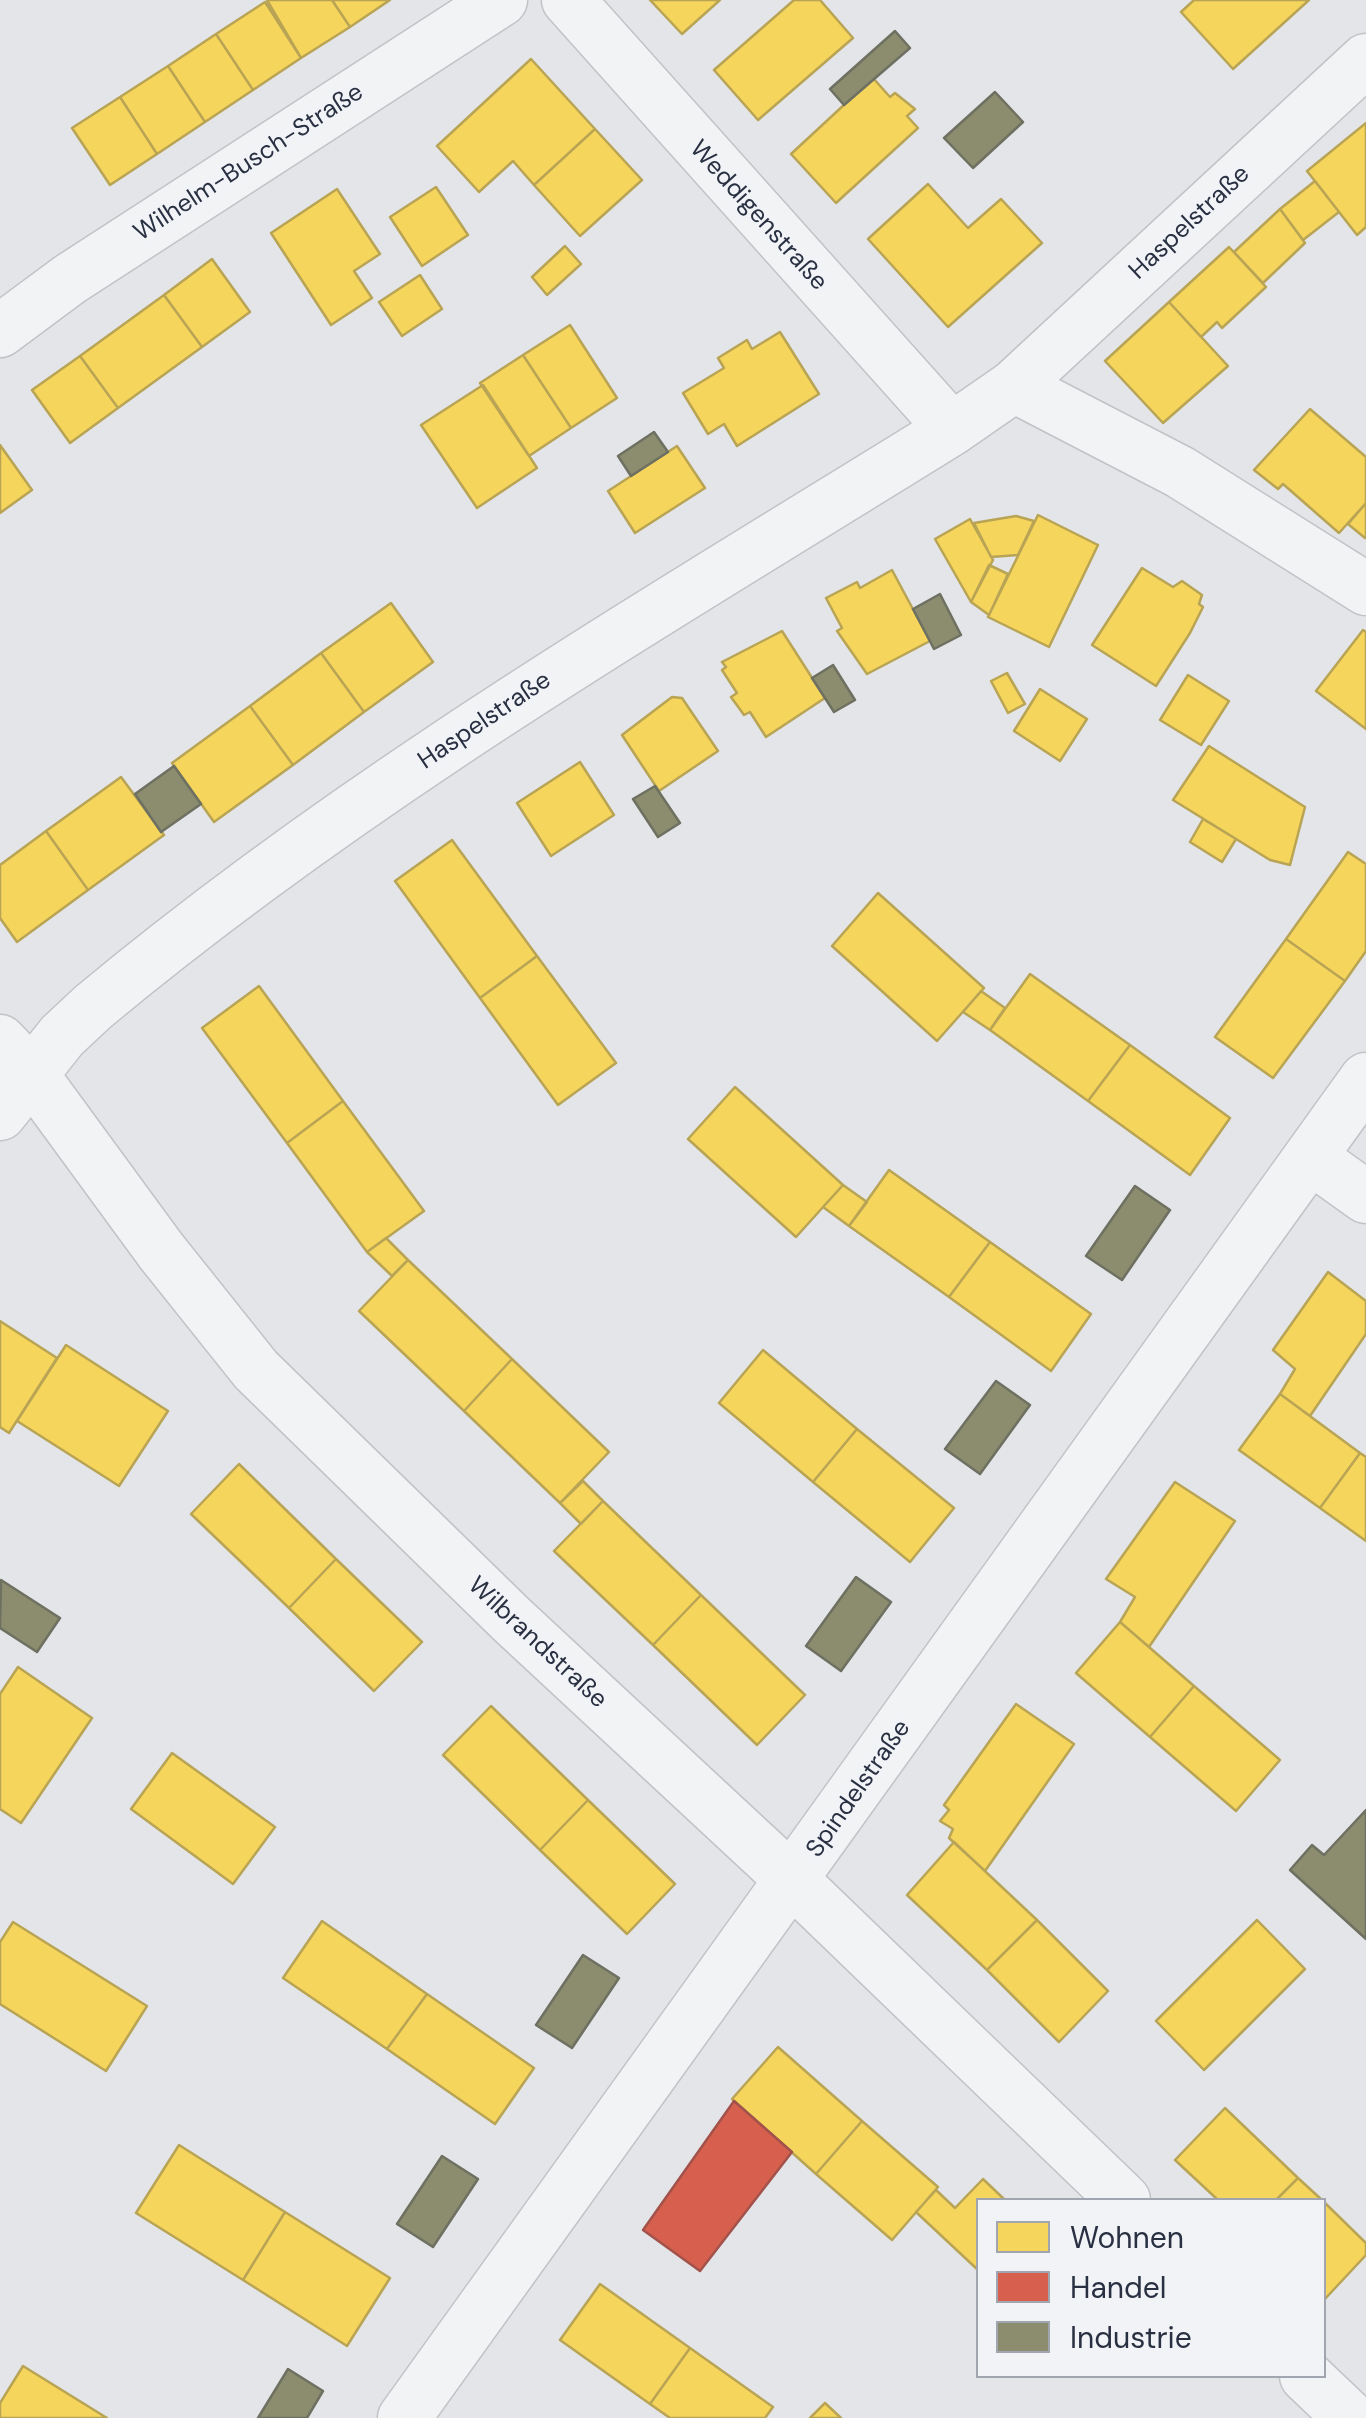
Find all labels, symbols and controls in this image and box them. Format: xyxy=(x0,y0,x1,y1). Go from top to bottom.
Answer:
street label: Wilhelm-Busch-Straße xyxy=(129,78,369,248)
street label: Weddigenstraße xyxy=(683,135,833,297)
street label: Haspelstraße xyxy=(1124,160,1256,286)
street label: Haspelstraße xyxy=(413,666,557,776)
street label: Wilbrandstraße xyxy=(461,1571,613,1715)
street label: Spindelstraße xyxy=(801,1714,917,1864)
legend xyxy=(976,2198,1326,2378)
text: Wohnen xyxy=(1070,2218,1184,2257)
text: Handel xyxy=(1070,2268,1167,2307)
text: Industrie xyxy=(1070,2318,1192,2357)

